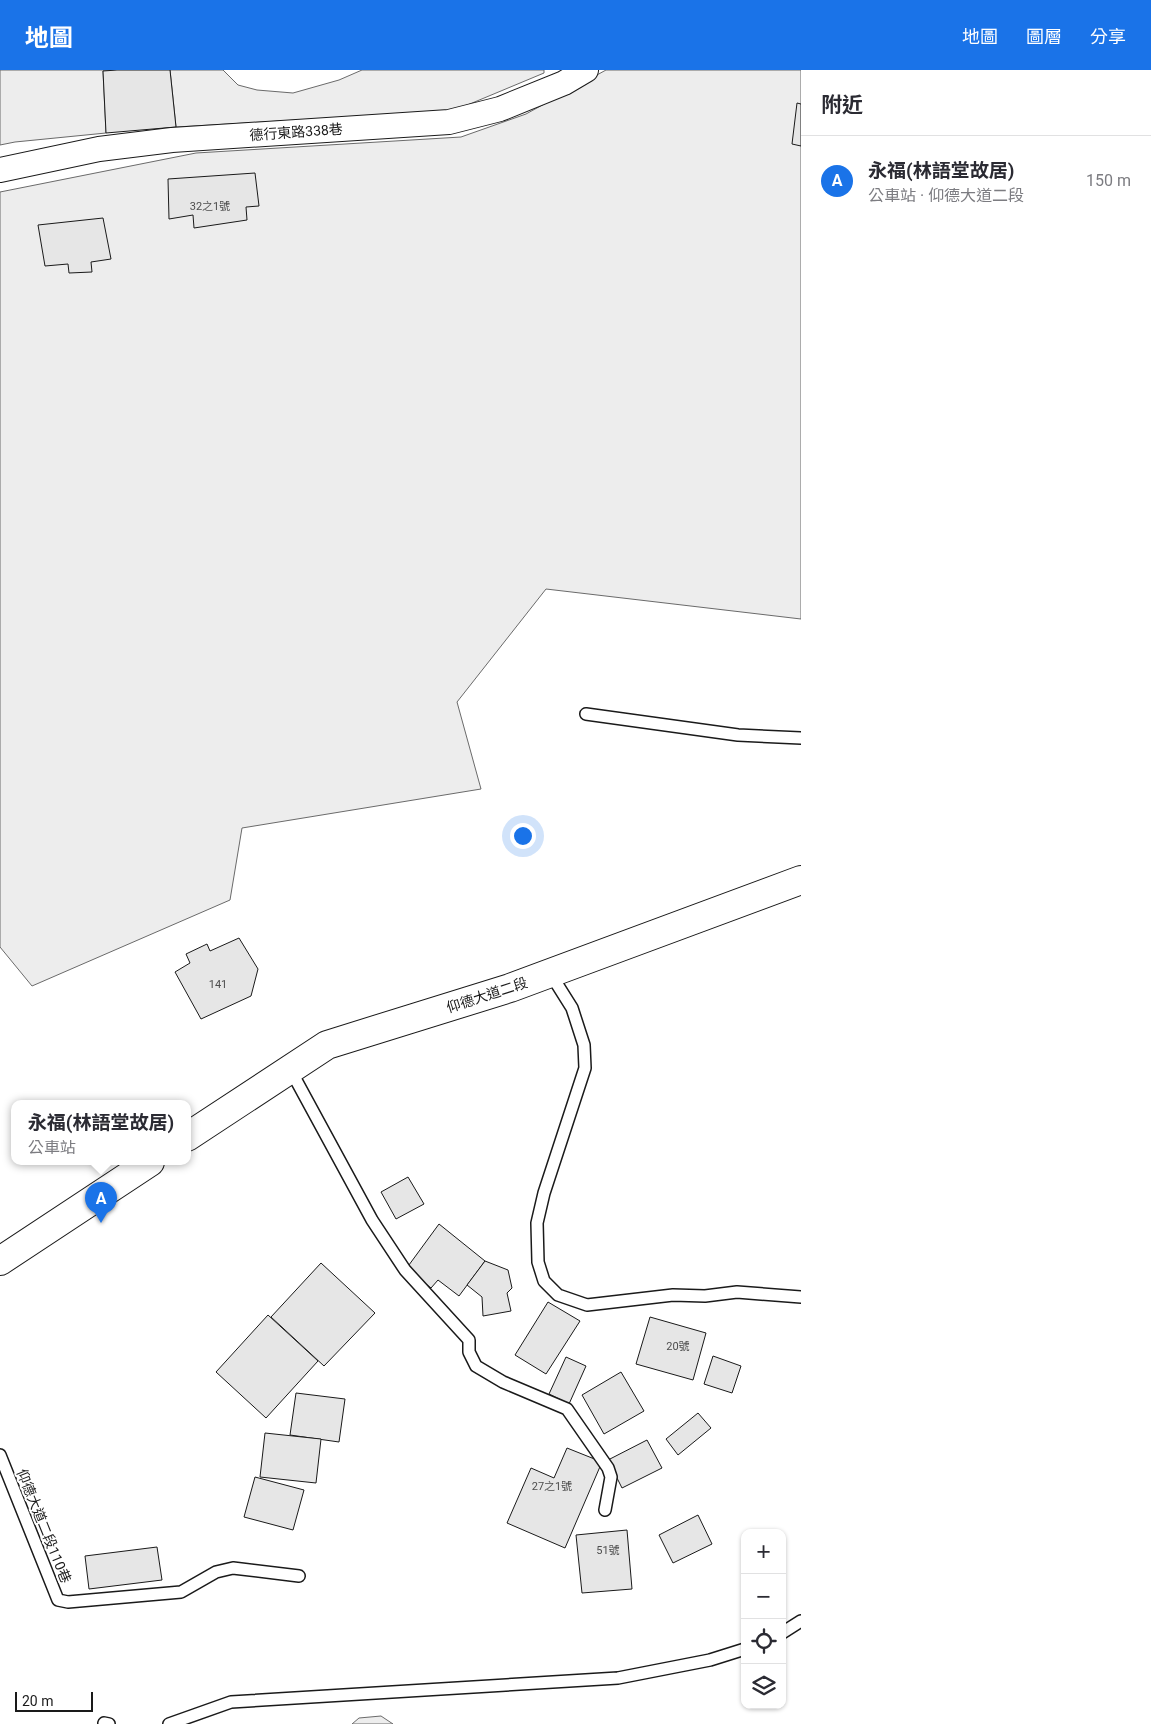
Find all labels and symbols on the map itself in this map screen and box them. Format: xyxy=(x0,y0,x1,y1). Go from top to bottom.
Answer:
street label: 德行東路338巷 xyxy=(249,121,343,143)
house number: 32之1號 xyxy=(190,200,230,213)
your location xyxy=(510,823,536,849)
street label: 仰德大道二段 xyxy=(445,974,529,1016)
house number: 141 xyxy=(209,978,227,991)
pin: A xyxy=(85,1182,117,1223)
house number: 20號 xyxy=(666,1340,690,1353)
street label: 仰德大道二段110巷 xyxy=(14,1467,74,1585)
house number: 27之1號 xyxy=(532,1480,572,1493)
house number: 51號 xyxy=(596,1544,620,1557)
scale bar xyxy=(15,1689,92,1712)

